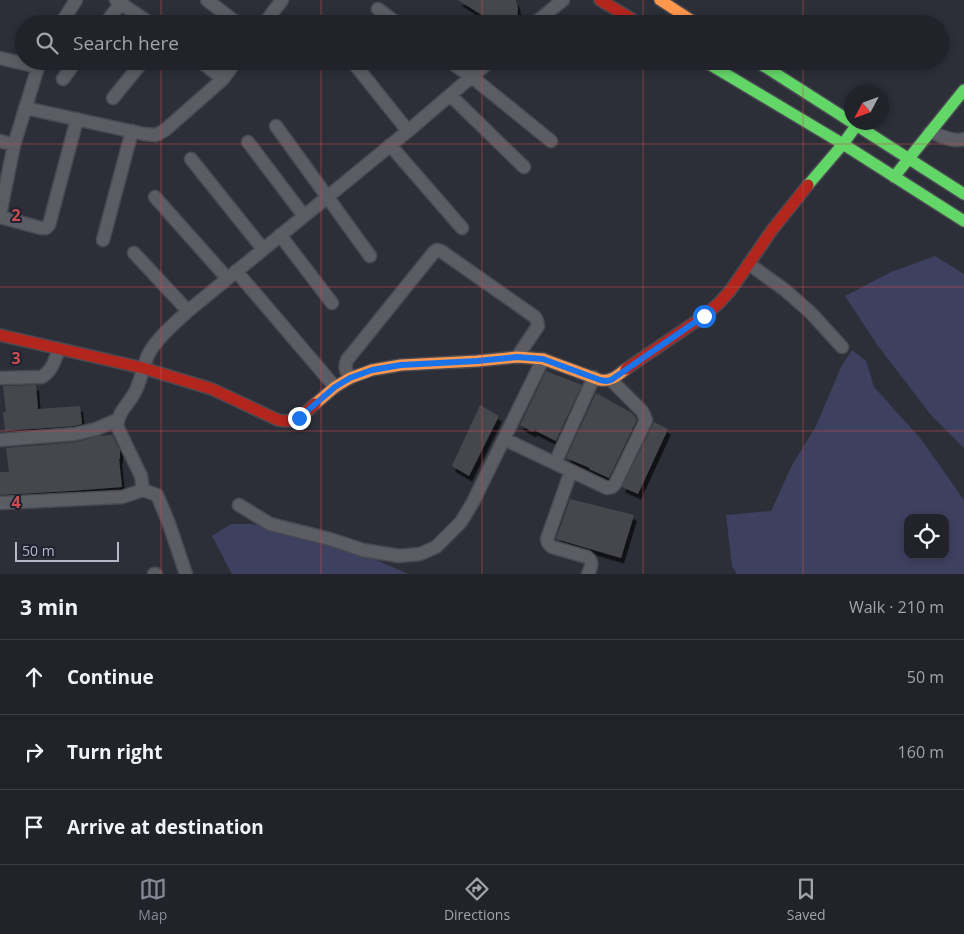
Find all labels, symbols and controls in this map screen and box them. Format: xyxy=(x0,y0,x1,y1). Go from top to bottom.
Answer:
search box xyxy=(15,15,949,70)
icon: search xyxy=(33,29,61,57)
text: Search here xyxy=(73,30,179,56)
north arrow xyxy=(844,85,889,130)
text: 2 xyxy=(11,204,21,226)
route start xyxy=(693,305,716,328)
text: 3 xyxy=(11,347,21,369)
route end xyxy=(288,407,311,430)
text: 4 xyxy=(11,491,21,513)
map controls xyxy=(904,514,949,559)
button: locate xyxy=(904,514,949,559)
scale bar xyxy=(15,539,119,562)
text: 50 m xyxy=(22,541,55,560)
text: 3 min xyxy=(20,593,78,621)
text: Walk · 210 m xyxy=(849,596,944,618)
icon: ahead xyxy=(20,663,48,691)
text: Continue xyxy=(67,664,154,690)
text: 50 m xyxy=(907,666,944,688)
icon: right xyxy=(20,738,48,766)
text: Turn right xyxy=(67,739,162,765)
text: 160 m xyxy=(898,741,944,763)
icon: arrive xyxy=(20,813,48,841)
text: Arrive at destination xyxy=(67,814,264,840)
tab: Map xyxy=(138,875,167,924)
tab: Directions xyxy=(444,875,510,924)
tab: Saved xyxy=(787,875,826,924)

